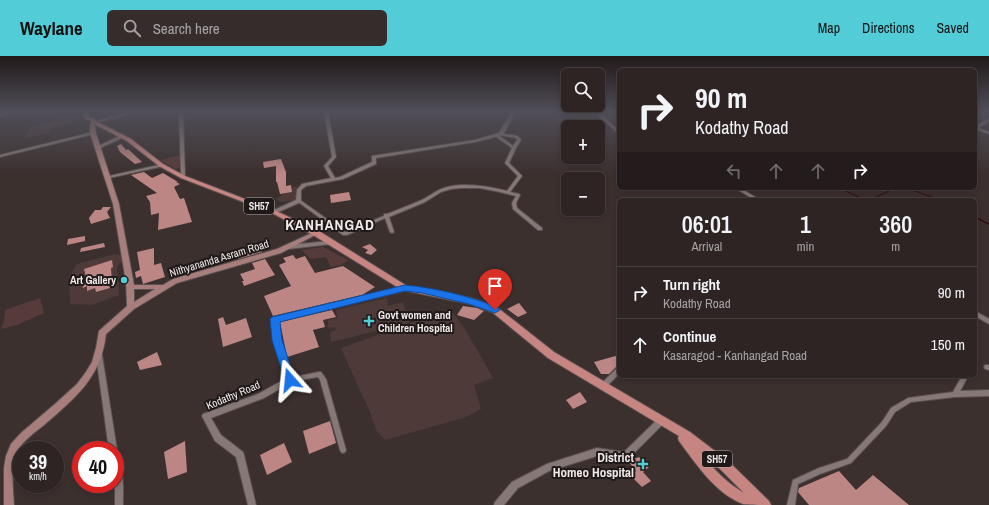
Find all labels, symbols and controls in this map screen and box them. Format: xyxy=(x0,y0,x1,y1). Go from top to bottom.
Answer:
search box xyxy=(107,10,387,46)
text: Waylane xyxy=(20,15,83,41)
icon: search xyxy=(121,17,143,39)
text: Search here xyxy=(153,18,220,39)
text: Map xyxy=(818,19,840,37)
text: Directions xyxy=(862,19,914,37)
text: Saved xyxy=(936,19,969,37)
map controls xyxy=(561,68,605,216)
button: search xyxy=(561,68,605,112)
text: 90 m xyxy=(695,79,747,117)
icon: right xyxy=(629,84,681,136)
text: Kodathy Road xyxy=(695,115,789,140)
button: + xyxy=(561,120,605,164)
icon: left xyxy=(723,160,745,182)
icon: ahead xyxy=(765,160,787,182)
icon: ahead xyxy=(807,160,829,182)
icon: right xyxy=(849,160,871,182)
button: − xyxy=(561,172,605,216)
road number: SH57 xyxy=(244,198,274,214)
text: 06:01 xyxy=(682,208,732,240)
text: 1 xyxy=(800,208,811,240)
text: 360 xyxy=(879,208,912,240)
district label: KANHANGAD xyxy=(285,214,375,235)
street label: Nithyananda Asram Road xyxy=(168,236,270,280)
text: Arrival xyxy=(691,238,722,255)
text: min xyxy=(797,238,814,255)
text: m xyxy=(891,238,900,255)
pin xyxy=(478,269,512,310)
place label: Art Gallery xyxy=(70,273,116,287)
text: Turn right xyxy=(663,274,720,295)
marker: Art Gallery xyxy=(119,275,129,285)
icon: arrive xyxy=(484,275,506,297)
icon: right xyxy=(629,282,651,304)
text: 90 m xyxy=(938,282,965,303)
text: Kodathy Road xyxy=(663,295,731,312)
place label: Govt women and Children Hospital xyxy=(378,308,453,335)
marker: Govt women and Children Hospital xyxy=(363,315,375,327)
text: Continue xyxy=(663,326,716,347)
icon: ahead xyxy=(629,334,651,356)
text: 150 m xyxy=(931,334,965,355)
text: Kasaragod - Kanhangad Road xyxy=(663,347,807,364)
position arrow xyxy=(269,359,311,401)
street label: Kodathy Road xyxy=(204,377,262,413)
speed limit sign: 40 xyxy=(72,441,124,493)
text: 39 xyxy=(29,448,47,475)
place label: District Homeo Hospital xyxy=(553,449,634,481)
road number: SH57 xyxy=(702,451,732,467)
marker: District Homeo Hospital xyxy=(637,458,649,470)
text: km/h xyxy=(29,470,47,483)

